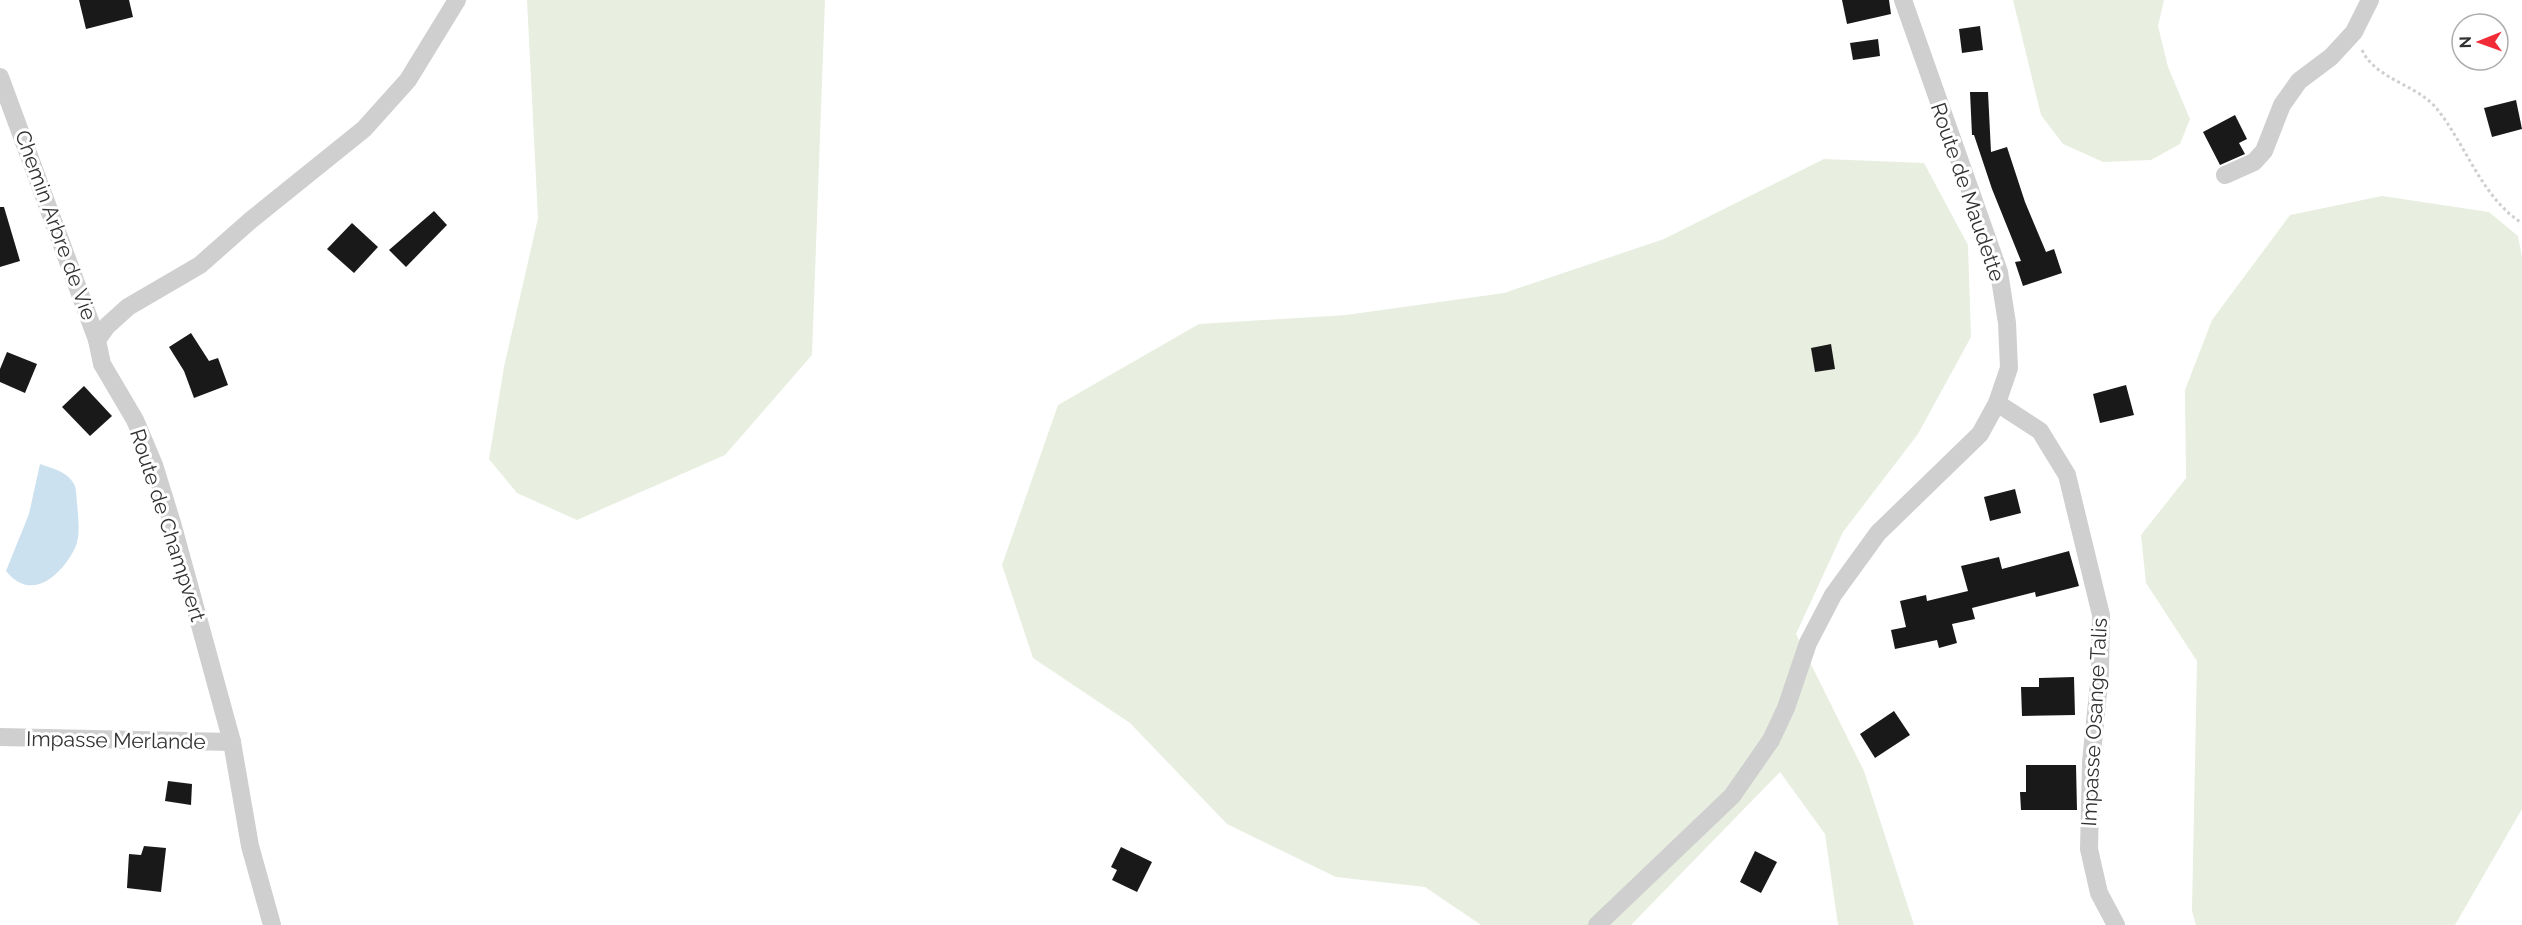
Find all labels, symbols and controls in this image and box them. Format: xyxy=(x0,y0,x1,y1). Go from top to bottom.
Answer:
north arrow xyxy=(2450,12,2510,72)
text: N xyxy=(2456,36,2475,49)
street label: Route de Maudette xyxy=(1926,99,2010,285)
street label: Chemin Arbre de Vie xyxy=(10,127,102,323)
street label: Route de Champvert xyxy=(125,425,211,625)
street label: Impasse Osange Talis xyxy=(2076,617,2112,827)
street label: Impasse Merlande xyxy=(26,726,206,754)

